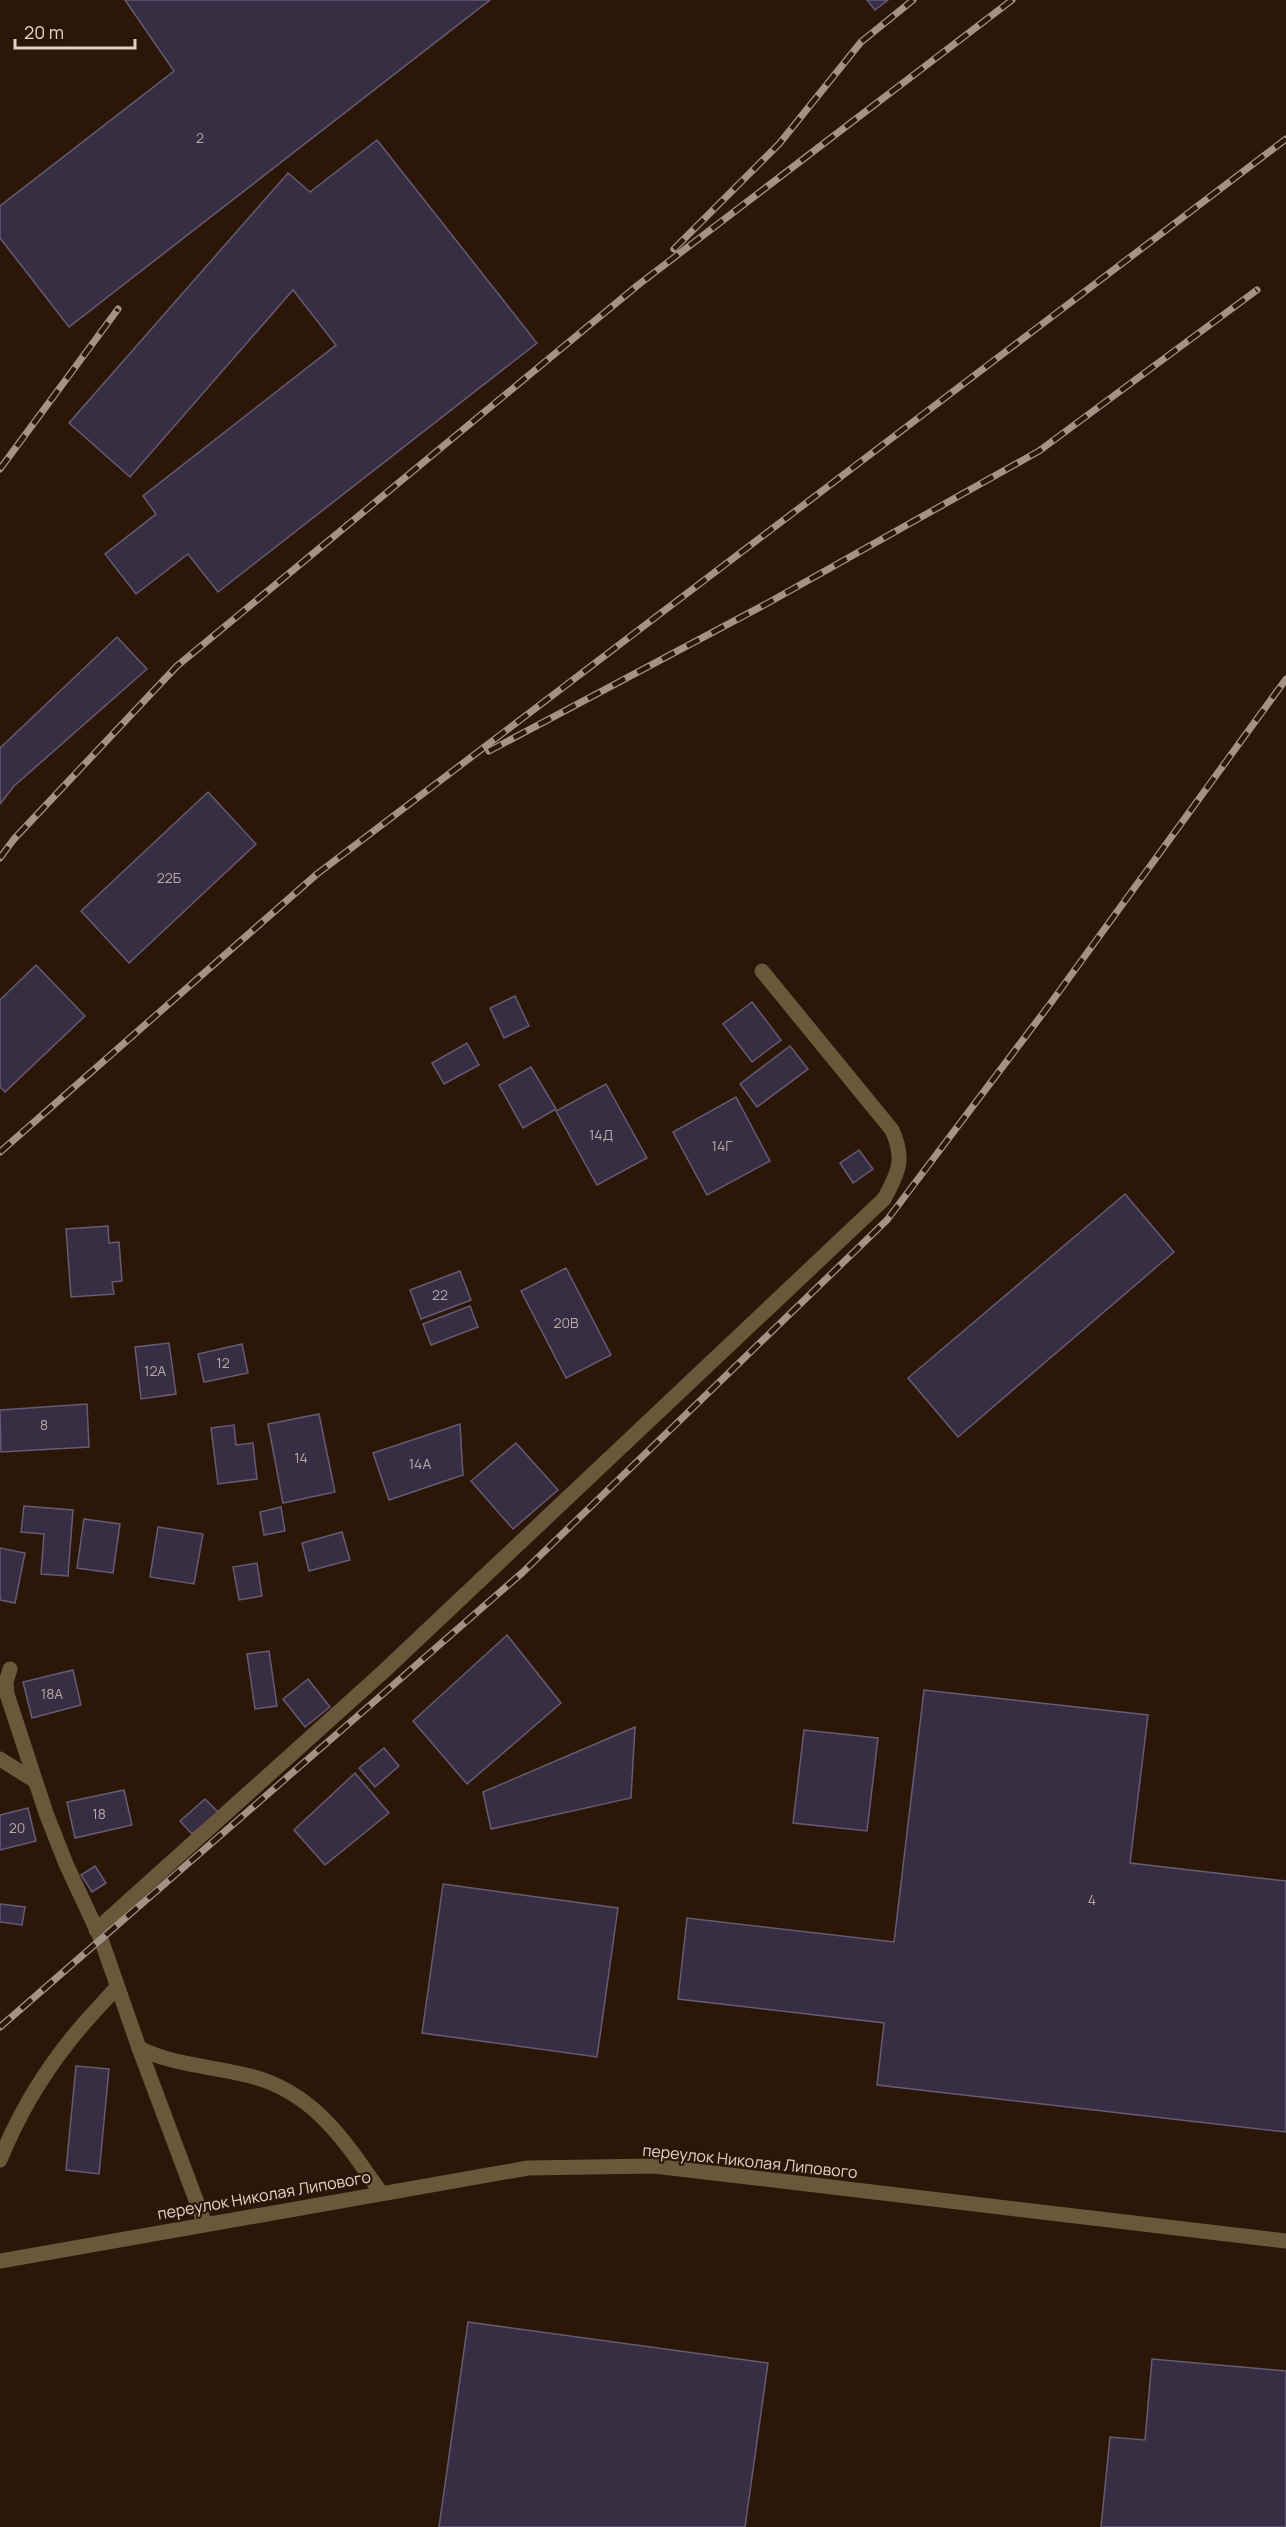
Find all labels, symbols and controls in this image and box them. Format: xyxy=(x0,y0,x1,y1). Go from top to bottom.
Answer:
scale bar xyxy=(15,12,135,50)
text: 20 m xyxy=(24,20,64,44)
house number: 2 xyxy=(196,128,204,147)
house number: 22Б xyxy=(157,868,182,887)
house number: 14Д xyxy=(589,1125,613,1144)
house number: 14Г xyxy=(711,1136,733,1155)
house number: 22 xyxy=(432,1285,448,1304)
house number: 20В xyxy=(553,1313,579,1332)
house number: 12 xyxy=(216,1353,230,1372)
house number: 12А xyxy=(144,1361,166,1380)
house number: 8 xyxy=(40,1415,48,1434)
house number: 14 xyxy=(294,1448,308,1467)
house number: 14А xyxy=(409,1454,431,1473)
house number: 18А xyxy=(41,1684,63,1703)
house number: 18 xyxy=(92,1804,106,1823)
house number: 20 xyxy=(9,1818,25,1837)
house number: 4 xyxy=(1088,1890,1096,1909)
street label: переулок Николая Липового xyxy=(641,2139,859,2183)
street label: переулок Николая Липового xyxy=(156,2165,372,2225)

